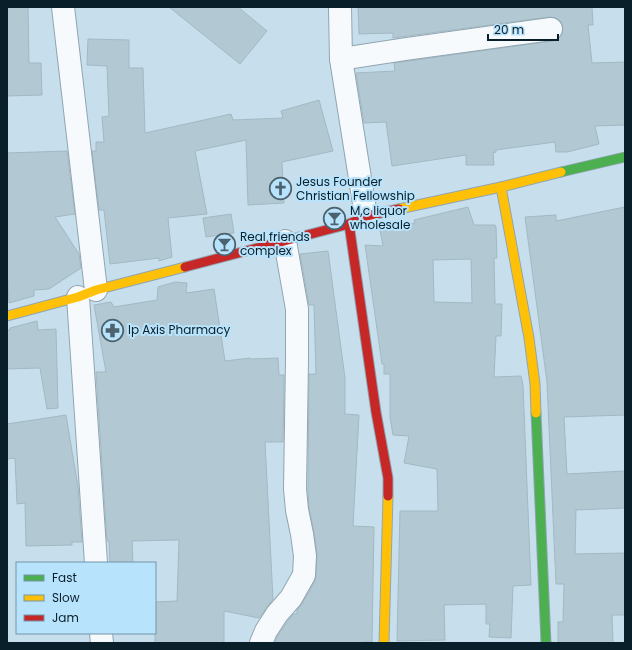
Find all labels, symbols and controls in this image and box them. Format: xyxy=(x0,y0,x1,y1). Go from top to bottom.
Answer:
scale bar xyxy=(488,16,558,42)
text: 20 m xyxy=(494,21,524,38)
place label: Jesus Founder Christian Fellowship xyxy=(296,173,415,204)
church icon: Jesus Founder Christian Fellowship xyxy=(267,176,293,202)
place label: M,c liquor wholesale xyxy=(350,202,410,233)
bar icon: M,c liquor wholesale xyxy=(321,205,347,231)
place label: Real friends complex xyxy=(240,228,310,259)
bar icon: Real friends complex xyxy=(211,231,237,257)
pharmacy icon: Ip Axis Pharmacy xyxy=(99,317,125,343)
place label: Ip Axis Pharmacy xyxy=(128,321,230,338)
legend xyxy=(16,562,156,634)
text: Fast xyxy=(52,569,77,586)
text: Slow xyxy=(52,589,80,606)
text: Jam xyxy=(52,609,79,626)

